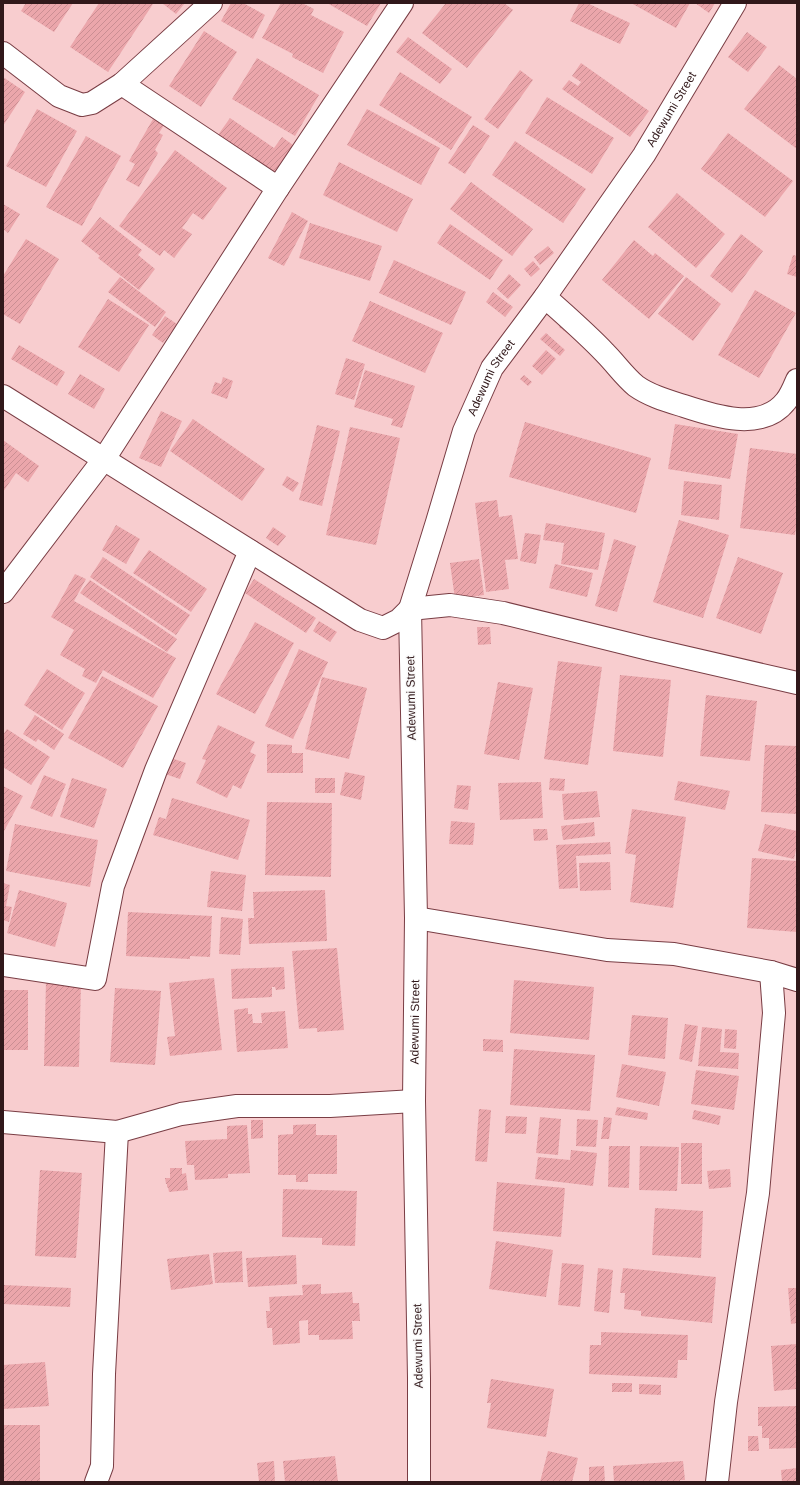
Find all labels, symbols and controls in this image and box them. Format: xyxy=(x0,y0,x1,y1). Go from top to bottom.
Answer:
street label: Adewumi Street xyxy=(644,69,699,149)
street label: Adewumi Street xyxy=(465,337,518,418)
street label: Adewumi Street xyxy=(403,655,419,740)
street label: Adewumi Street xyxy=(407,979,422,1065)
street label: Adewumi Street xyxy=(410,1303,426,1388)

